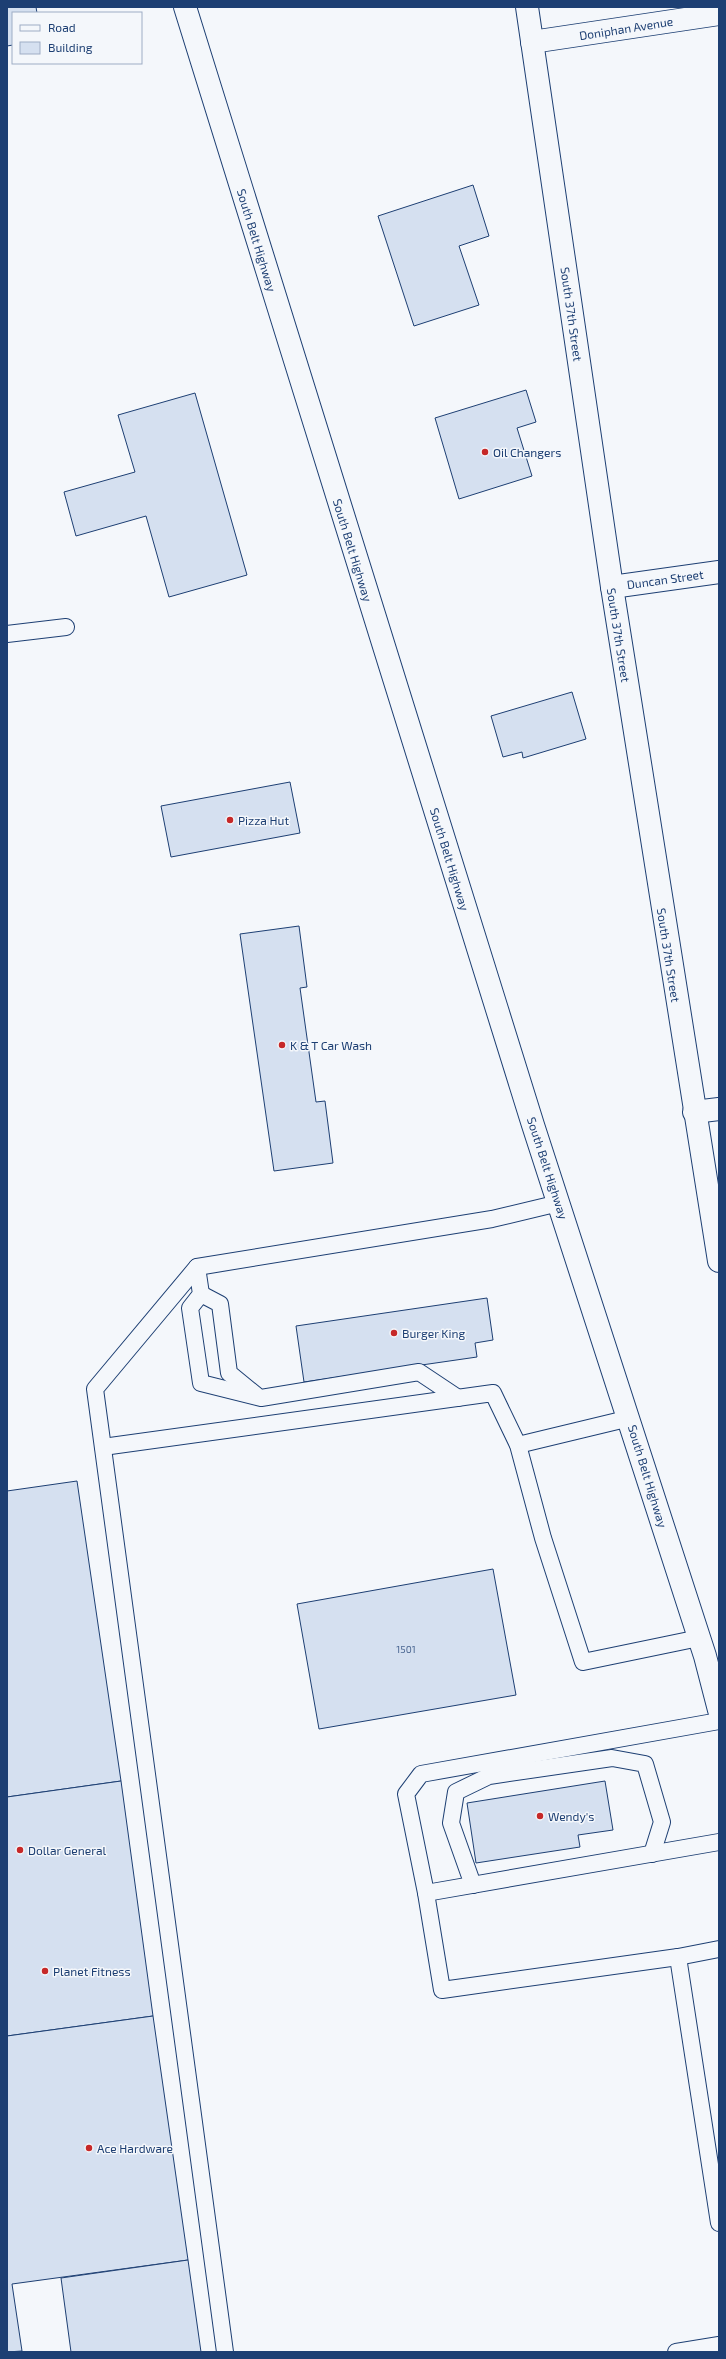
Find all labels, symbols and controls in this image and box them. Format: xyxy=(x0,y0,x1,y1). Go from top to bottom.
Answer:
legend xyxy=(12,12,142,64)
street label: Doniphan Avenue xyxy=(578,14,674,42)
text: Road xyxy=(48,20,76,34)
text: Building xyxy=(48,40,93,54)
street label: South Belt Highway xyxy=(235,187,279,294)
street label: South 37th Street xyxy=(558,266,586,362)
place label: Oil Changers xyxy=(493,445,561,459)
marker: Oil Changers xyxy=(480,447,490,457)
street label: South Belt Highway xyxy=(331,497,375,604)
street label: Duncan Street xyxy=(626,567,705,591)
street label: South 37th Street xyxy=(605,587,633,683)
street label: South Belt Highway xyxy=(428,806,472,913)
place label: Pizza Hut xyxy=(238,813,289,827)
marker: Pizza Hut xyxy=(225,815,235,825)
street label: South 37th Street xyxy=(655,907,683,1003)
place label: K & T Car Wash xyxy=(290,1038,372,1052)
marker: K & T Car Wash xyxy=(277,1040,287,1050)
street label: South Belt Highway xyxy=(525,1115,571,1222)
place label: Burger King xyxy=(402,1326,465,1340)
marker: Burger King xyxy=(389,1328,399,1338)
street label: South Belt Highway xyxy=(626,1423,670,1530)
house number: 1501 xyxy=(396,1643,416,1655)
place label: Wendy's xyxy=(548,1809,594,1823)
marker: Wendy's xyxy=(535,1811,545,1821)
place label: Dollar General xyxy=(28,1843,107,1857)
marker: Dollar General xyxy=(15,1845,25,1855)
place label: Planet Fitness xyxy=(53,1964,131,1978)
marker: Planet Fitness xyxy=(40,1966,50,1976)
place label: Ace Hardware xyxy=(97,2141,173,2155)
marker: Ace Hardware xyxy=(84,2143,94,2153)

